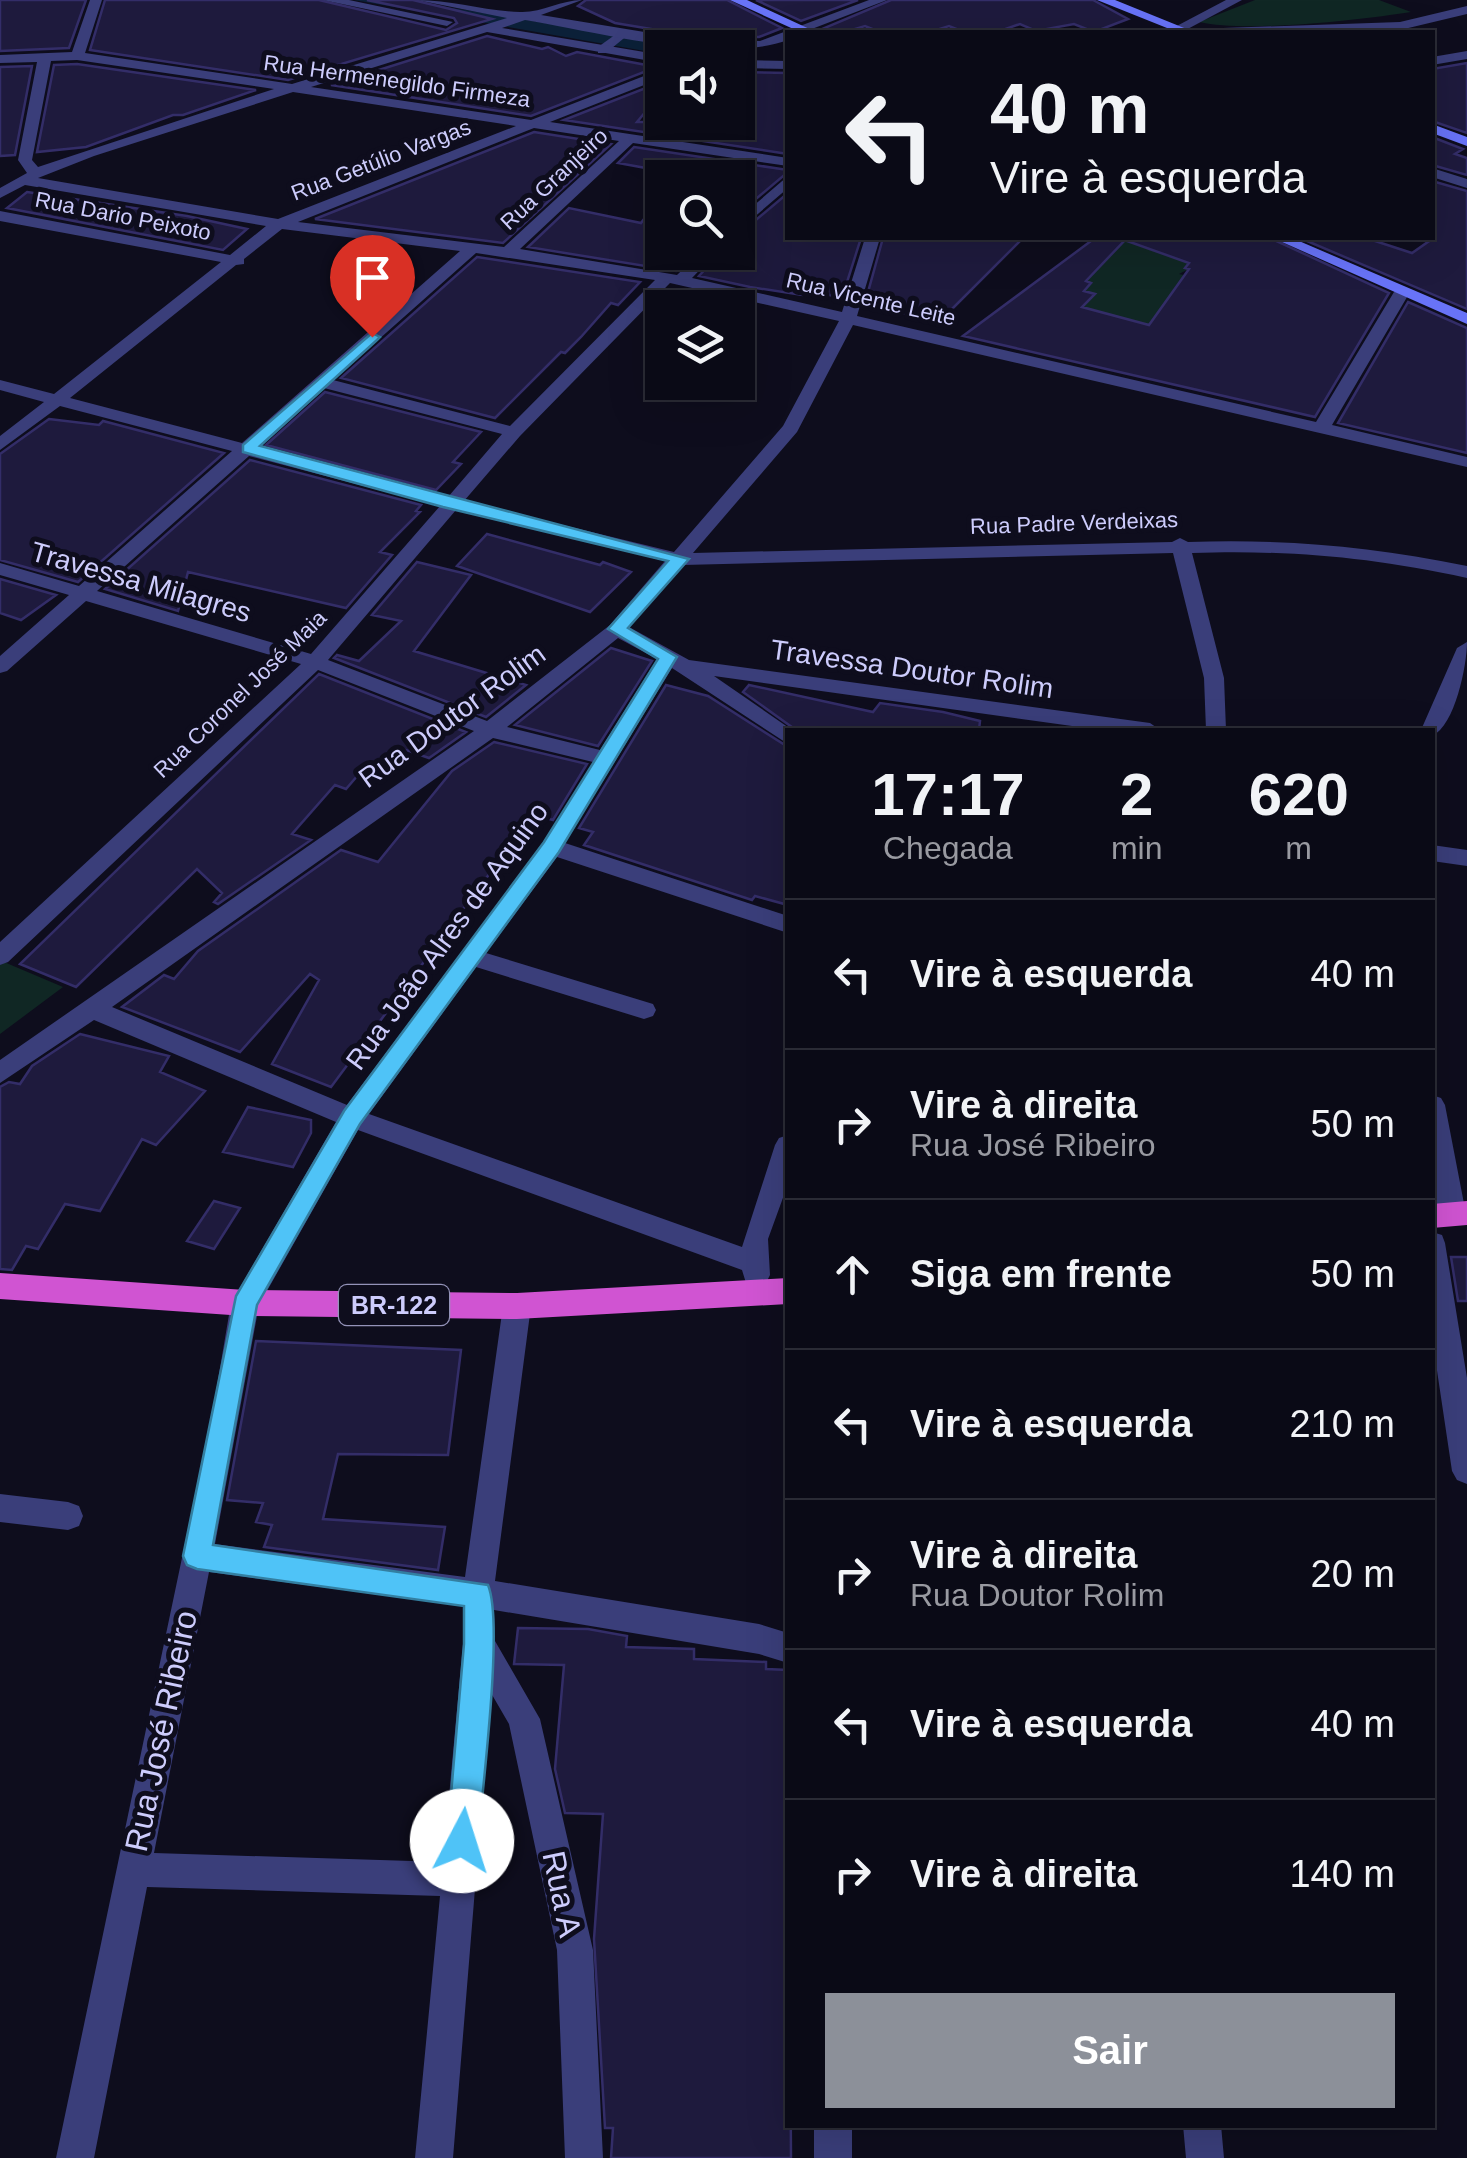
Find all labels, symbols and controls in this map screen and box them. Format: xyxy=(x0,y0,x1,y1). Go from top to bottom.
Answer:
map controls xyxy=(645,30,755,400)
button: sound xyxy=(645,30,755,140)
street label: Rua Hermenegildo Firmeza xyxy=(262,50,533,112)
icon: left xyxy=(825,70,955,200)
text: 40 m xyxy=(990,70,1150,148)
street label: Rua Getúlio Vargas xyxy=(288,114,474,206)
street label: Rua Granjeiro xyxy=(495,123,613,235)
text: Vire à esquerda xyxy=(990,152,1307,203)
button: search xyxy=(645,160,755,270)
street label: Rua Dario Peixoto xyxy=(33,187,213,245)
pin xyxy=(330,235,415,338)
icon: arrive xyxy=(345,250,400,305)
street label: Rua Vicente Leite xyxy=(784,267,958,331)
button: layers xyxy=(645,290,755,400)
street label: Rua Padre Verdeixas xyxy=(970,507,1178,539)
street label: Travessa Milagres xyxy=(27,536,255,628)
street label: Rua Coronel José Maia xyxy=(149,605,332,783)
street label: Travessa Doutor Rolim xyxy=(769,634,1055,704)
street label: Rua Doutor Rolim xyxy=(353,638,551,794)
text: 17:17 xyxy=(871,761,1025,828)
text: 2 xyxy=(1120,761,1153,828)
text: 620 xyxy=(1249,761,1349,828)
street label: Rua João Alres de Aquino xyxy=(340,797,554,1075)
text: Chegada xyxy=(883,830,1013,866)
text: min xyxy=(1111,830,1162,866)
text: m xyxy=(1285,830,1312,866)
icon: left xyxy=(825,947,880,1002)
text: Vire à esquerda xyxy=(910,953,1192,995)
text: 40 m xyxy=(1311,953,1395,995)
text: Vire à direita xyxy=(910,1084,1137,1126)
icon: right xyxy=(825,1097,880,1152)
text: 50 m xyxy=(1311,1103,1395,1145)
text: Rua José Ribeiro xyxy=(910,1127,1155,1163)
icon: ahead xyxy=(825,1247,880,1302)
text: Siga em frente xyxy=(910,1253,1172,1295)
text: 50 m xyxy=(1311,1253,1395,1295)
road number: BR-122 xyxy=(339,1285,449,1325)
icon: left xyxy=(825,1397,880,1452)
text: Vire à esquerda xyxy=(910,1403,1192,1445)
text: 210 m xyxy=(1289,1403,1395,1445)
text: Vire à direita xyxy=(910,1534,1137,1576)
icon: right xyxy=(825,1547,880,1602)
text: 20 m xyxy=(1311,1553,1395,1595)
text: Rua Doutor Rolim xyxy=(910,1577,1164,1613)
street label: Rua José Ribeiro xyxy=(118,1607,204,1855)
icon: left xyxy=(825,1697,880,1752)
text: Vire à esquerda xyxy=(910,1703,1192,1745)
text: 40 m xyxy=(1311,1703,1395,1745)
position arrow xyxy=(410,1789,514,1893)
icon: right xyxy=(825,1847,880,1902)
street label: Rua A xyxy=(535,1848,589,1941)
text: Vire à direita xyxy=(910,1853,1137,1895)
text: 140 m xyxy=(1289,1853,1395,1895)
button: Sair xyxy=(825,1993,1395,2108)

